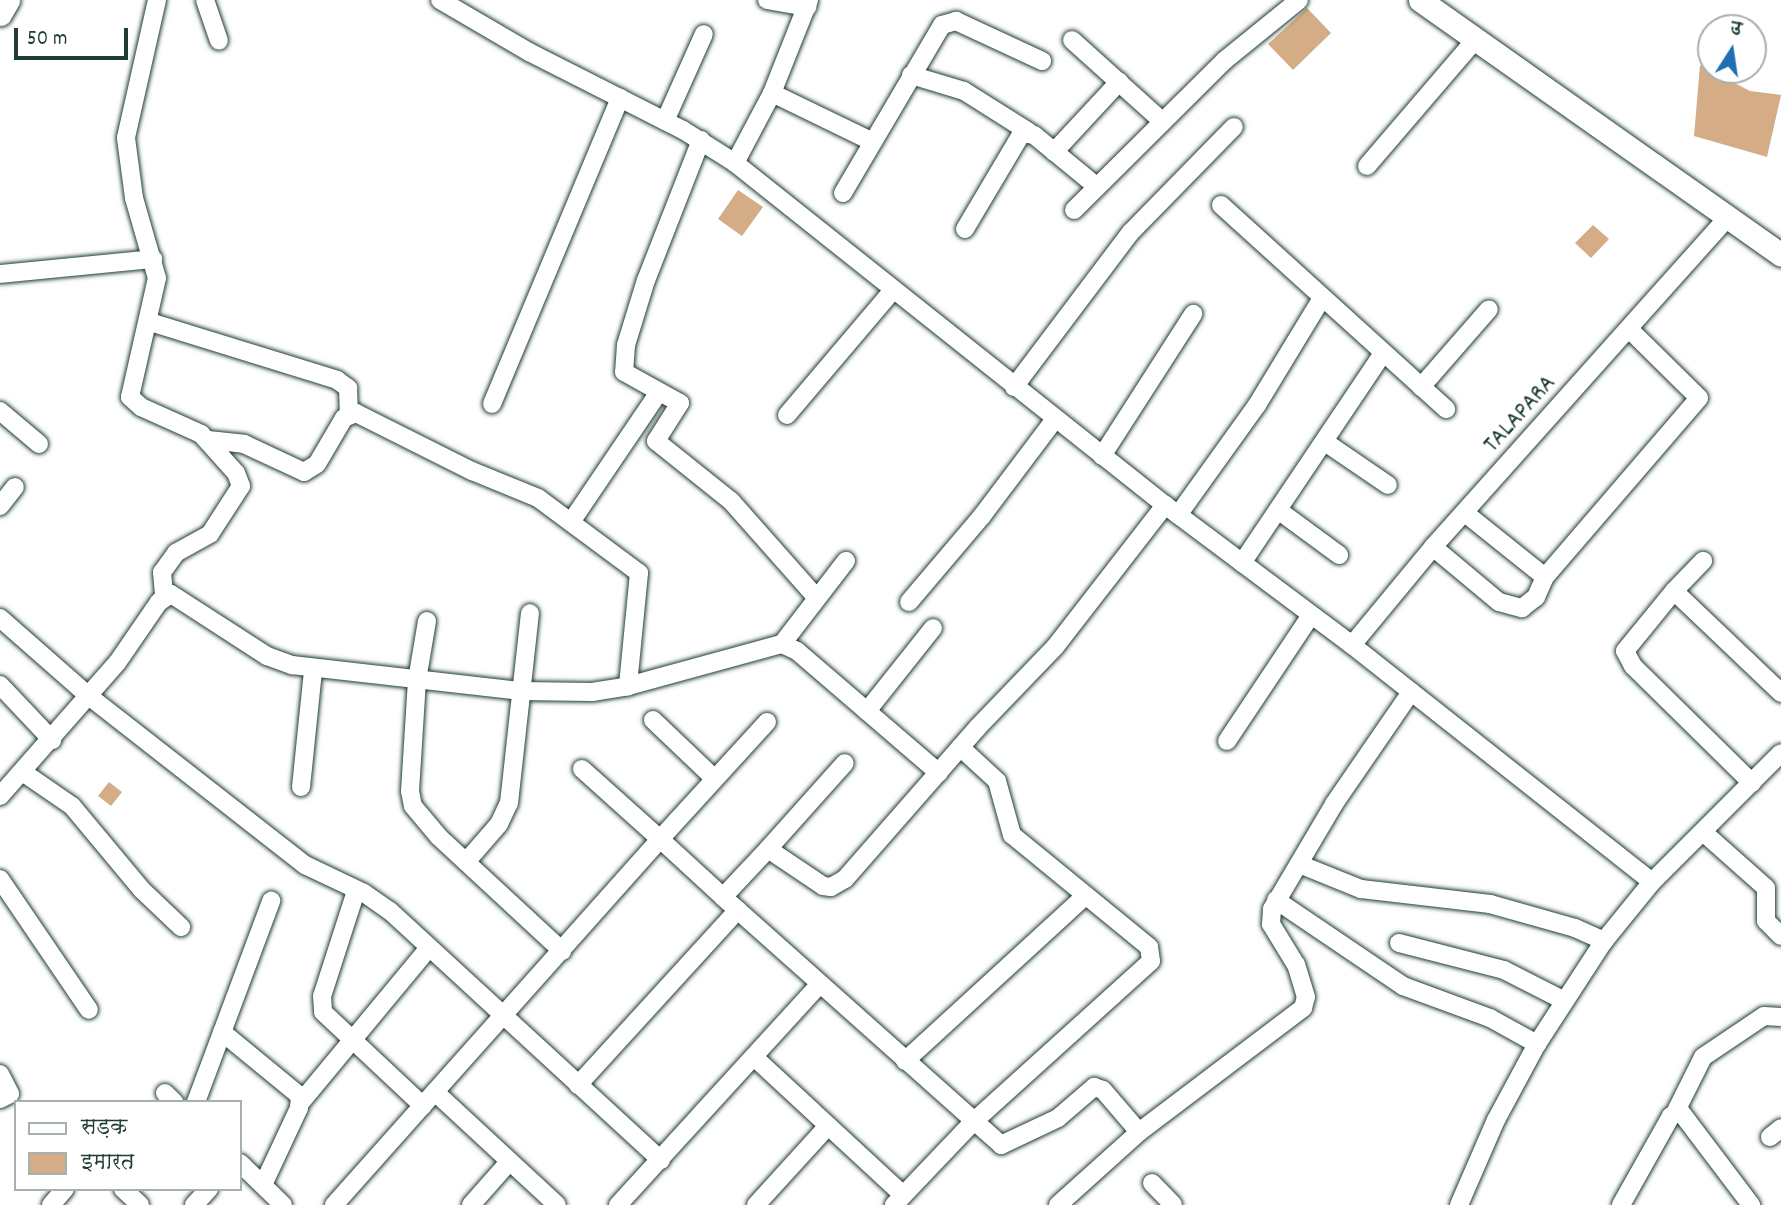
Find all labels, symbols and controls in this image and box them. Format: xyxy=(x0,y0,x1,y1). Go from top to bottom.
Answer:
scale bar xyxy=(18,14,131,58)
north arrow xyxy=(1697,14,1767,84)
text: उ xyxy=(1728,16,1744,44)
text: 50 m xyxy=(27,25,67,55)
street label: TALAPARA xyxy=(1479,370,1563,460)
legend xyxy=(14,1100,242,1191)
text: सड़क xyxy=(81,1114,127,1144)
text: इमारत xyxy=(81,1149,134,1179)

